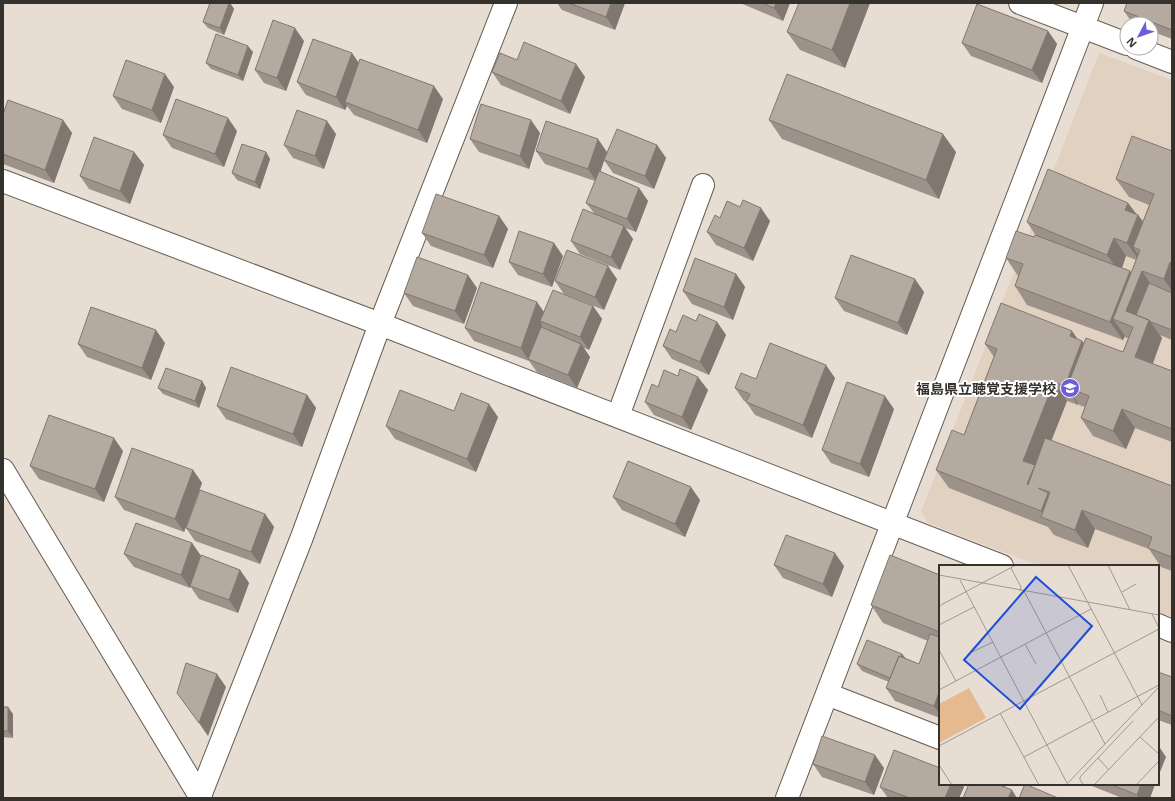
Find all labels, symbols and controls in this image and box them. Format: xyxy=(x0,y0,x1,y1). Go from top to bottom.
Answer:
north arrow xyxy=(1119,16,1159,56)
text: N xyxy=(1122,35,1140,51)
school or university icon: 福島県立聴覚支援学校 xyxy=(1059,377,1081,399)
place label: 福島県立聴覚支援学校 xyxy=(916,379,1056,398)
inset map xyxy=(939,565,1159,785)

